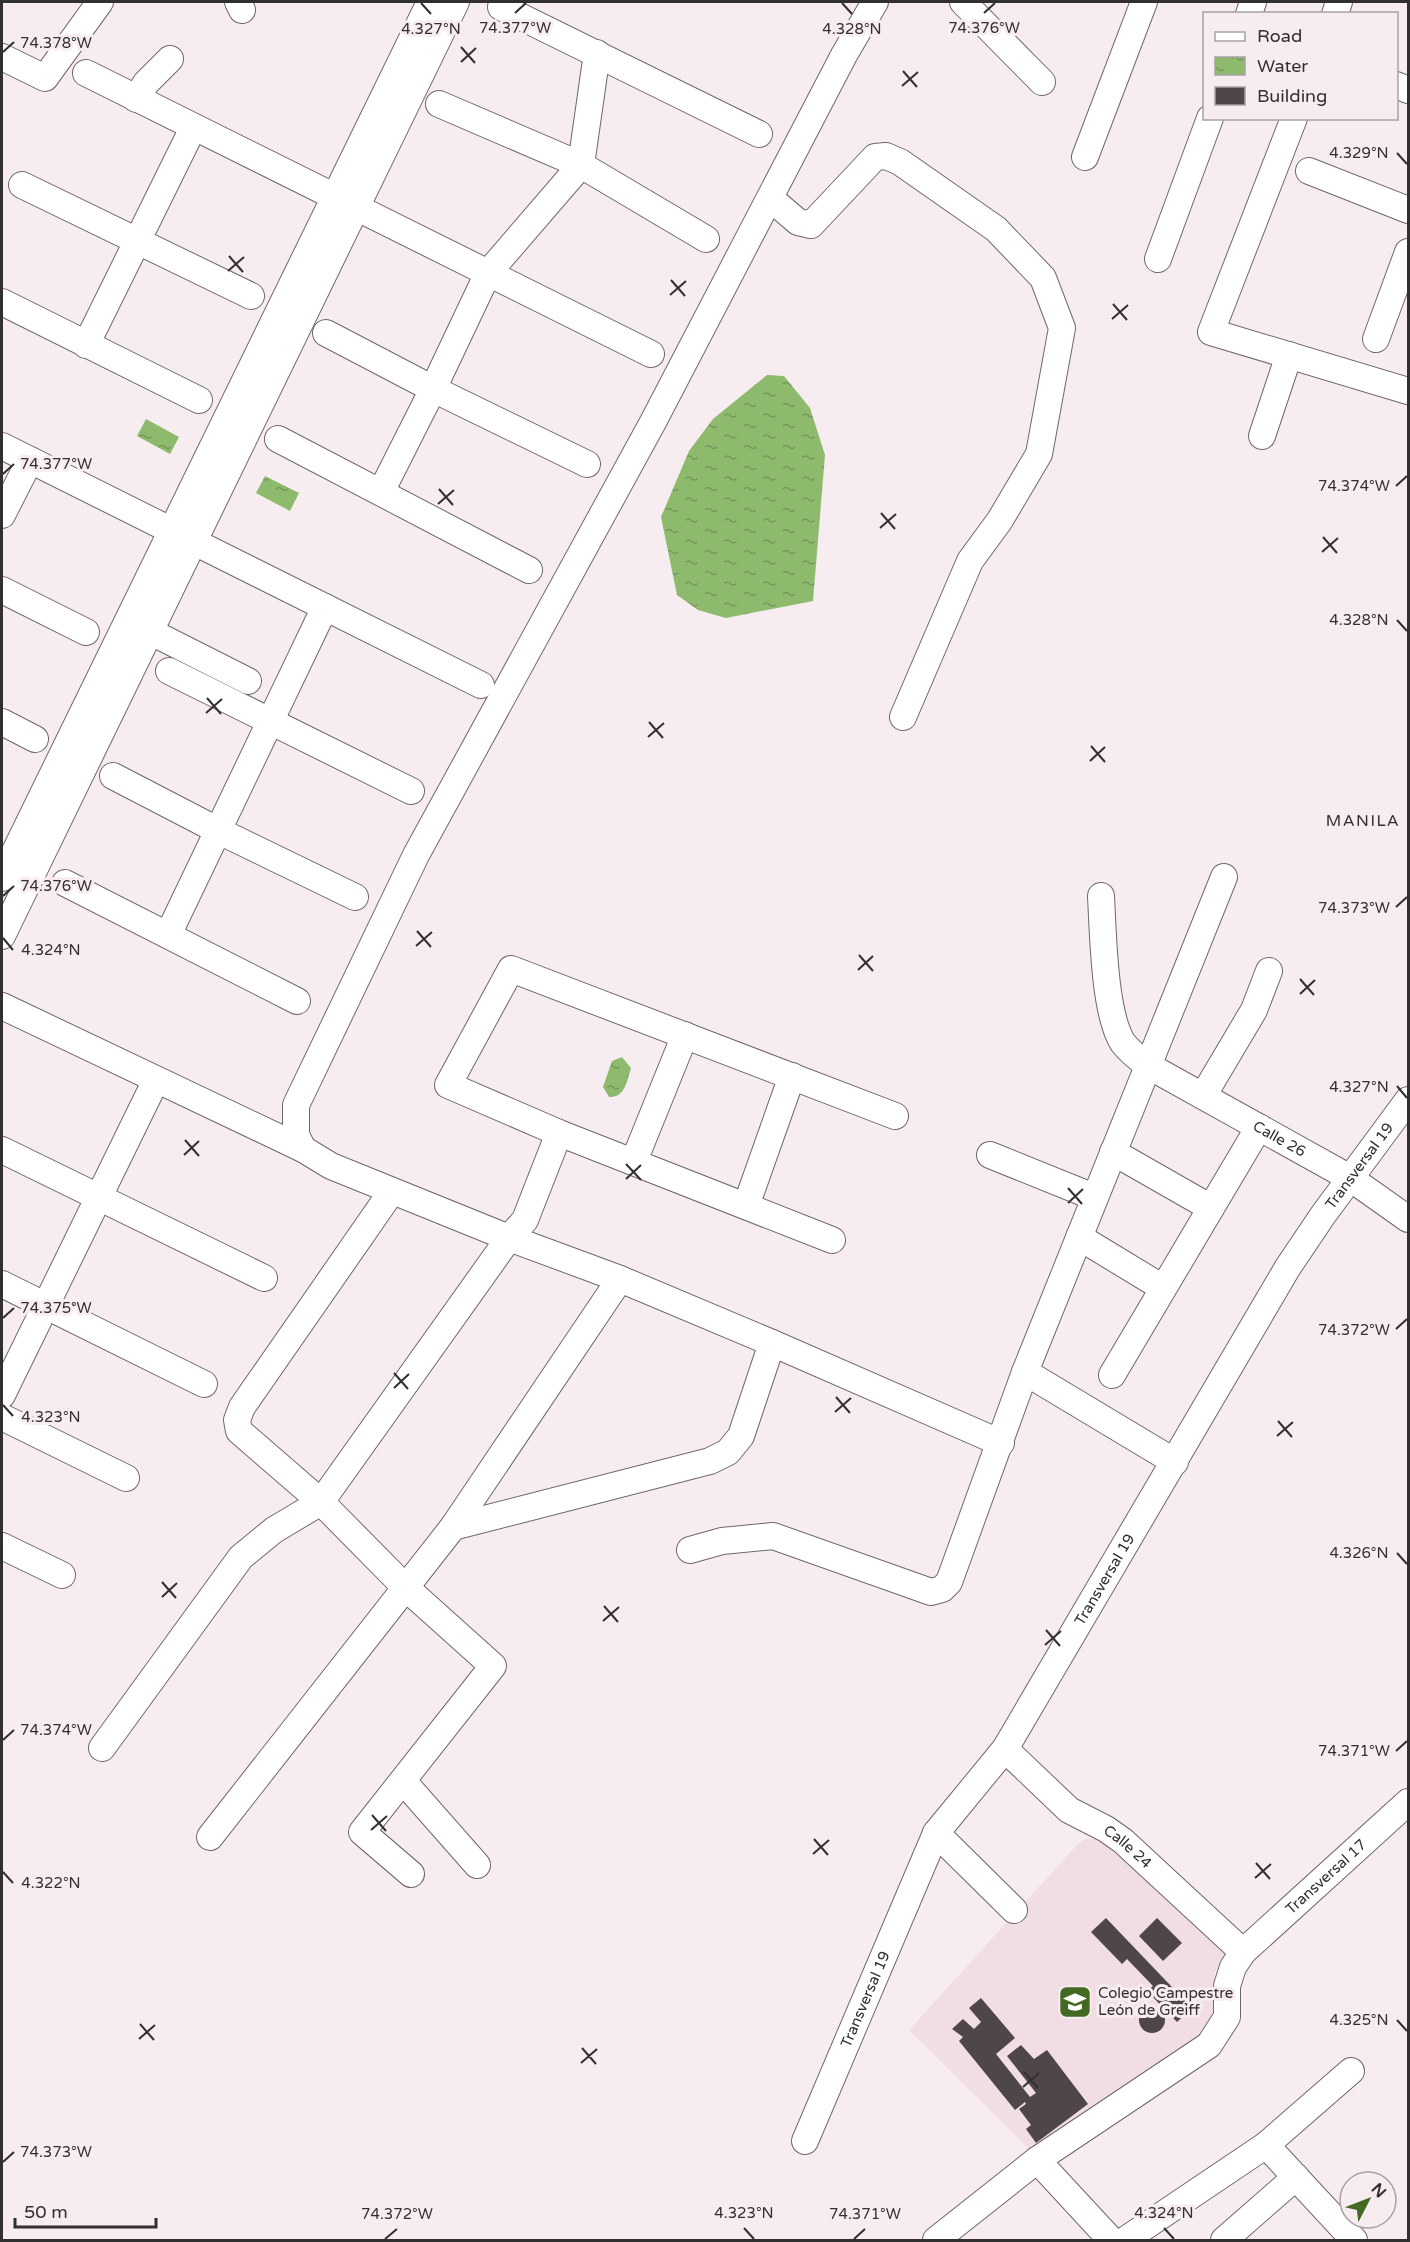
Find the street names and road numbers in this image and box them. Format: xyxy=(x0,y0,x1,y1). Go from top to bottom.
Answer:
street label: Calle 26 xyxy=(1250,1117,1309,1161)
street label: Transversal 19 xyxy=(1321,1119,1397,1213)
street label: Transversal 19 xyxy=(1071,1531,1138,1628)
street label: Calle 24 xyxy=(1100,1821,1156,1872)
street label: Transversal 17 xyxy=(1282,1835,1370,1918)
street label: Transversal 19 xyxy=(837,1948,894,2050)

